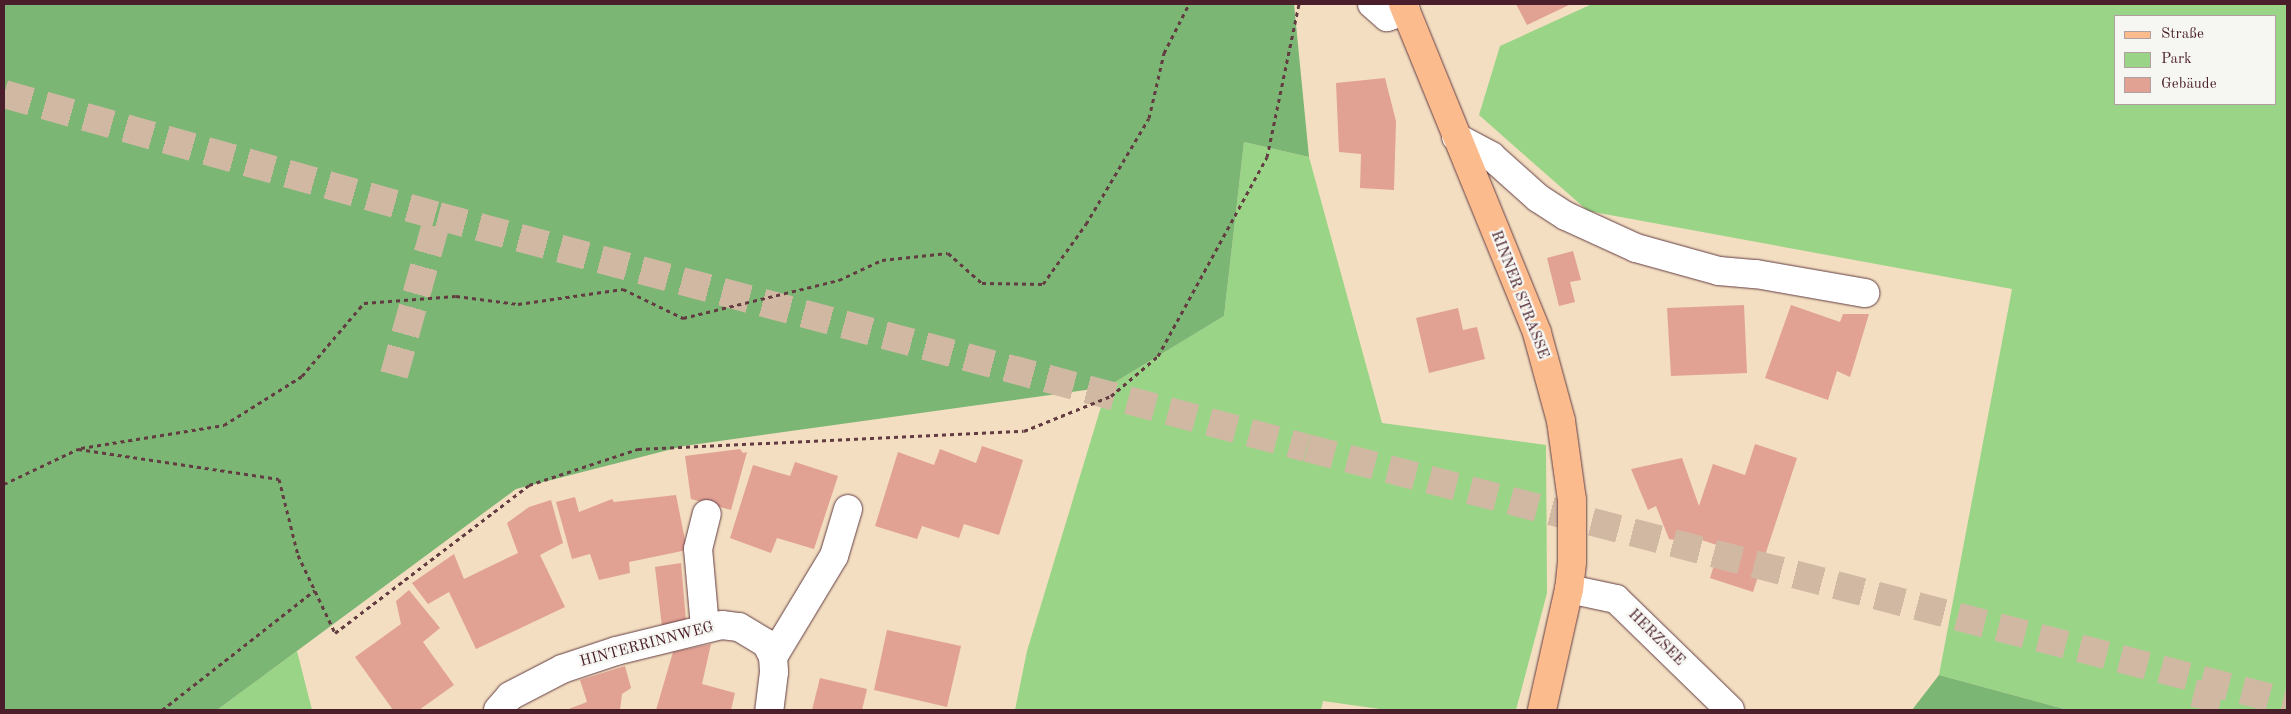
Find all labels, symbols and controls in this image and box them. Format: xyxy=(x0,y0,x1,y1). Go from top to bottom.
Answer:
legend xyxy=(2114,15,2276,105)
text: Straße xyxy=(2161,27,2204,42)
text: Park xyxy=(2161,52,2192,67)
text: Gebäude xyxy=(2161,77,2217,92)
street label: RINNER STRASSE xyxy=(1486,228,1552,362)
street label: HERZSEE xyxy=(1624,606,1688,670)
street label: HINTERRINNWEG xyxy=(578,618,716,672)

